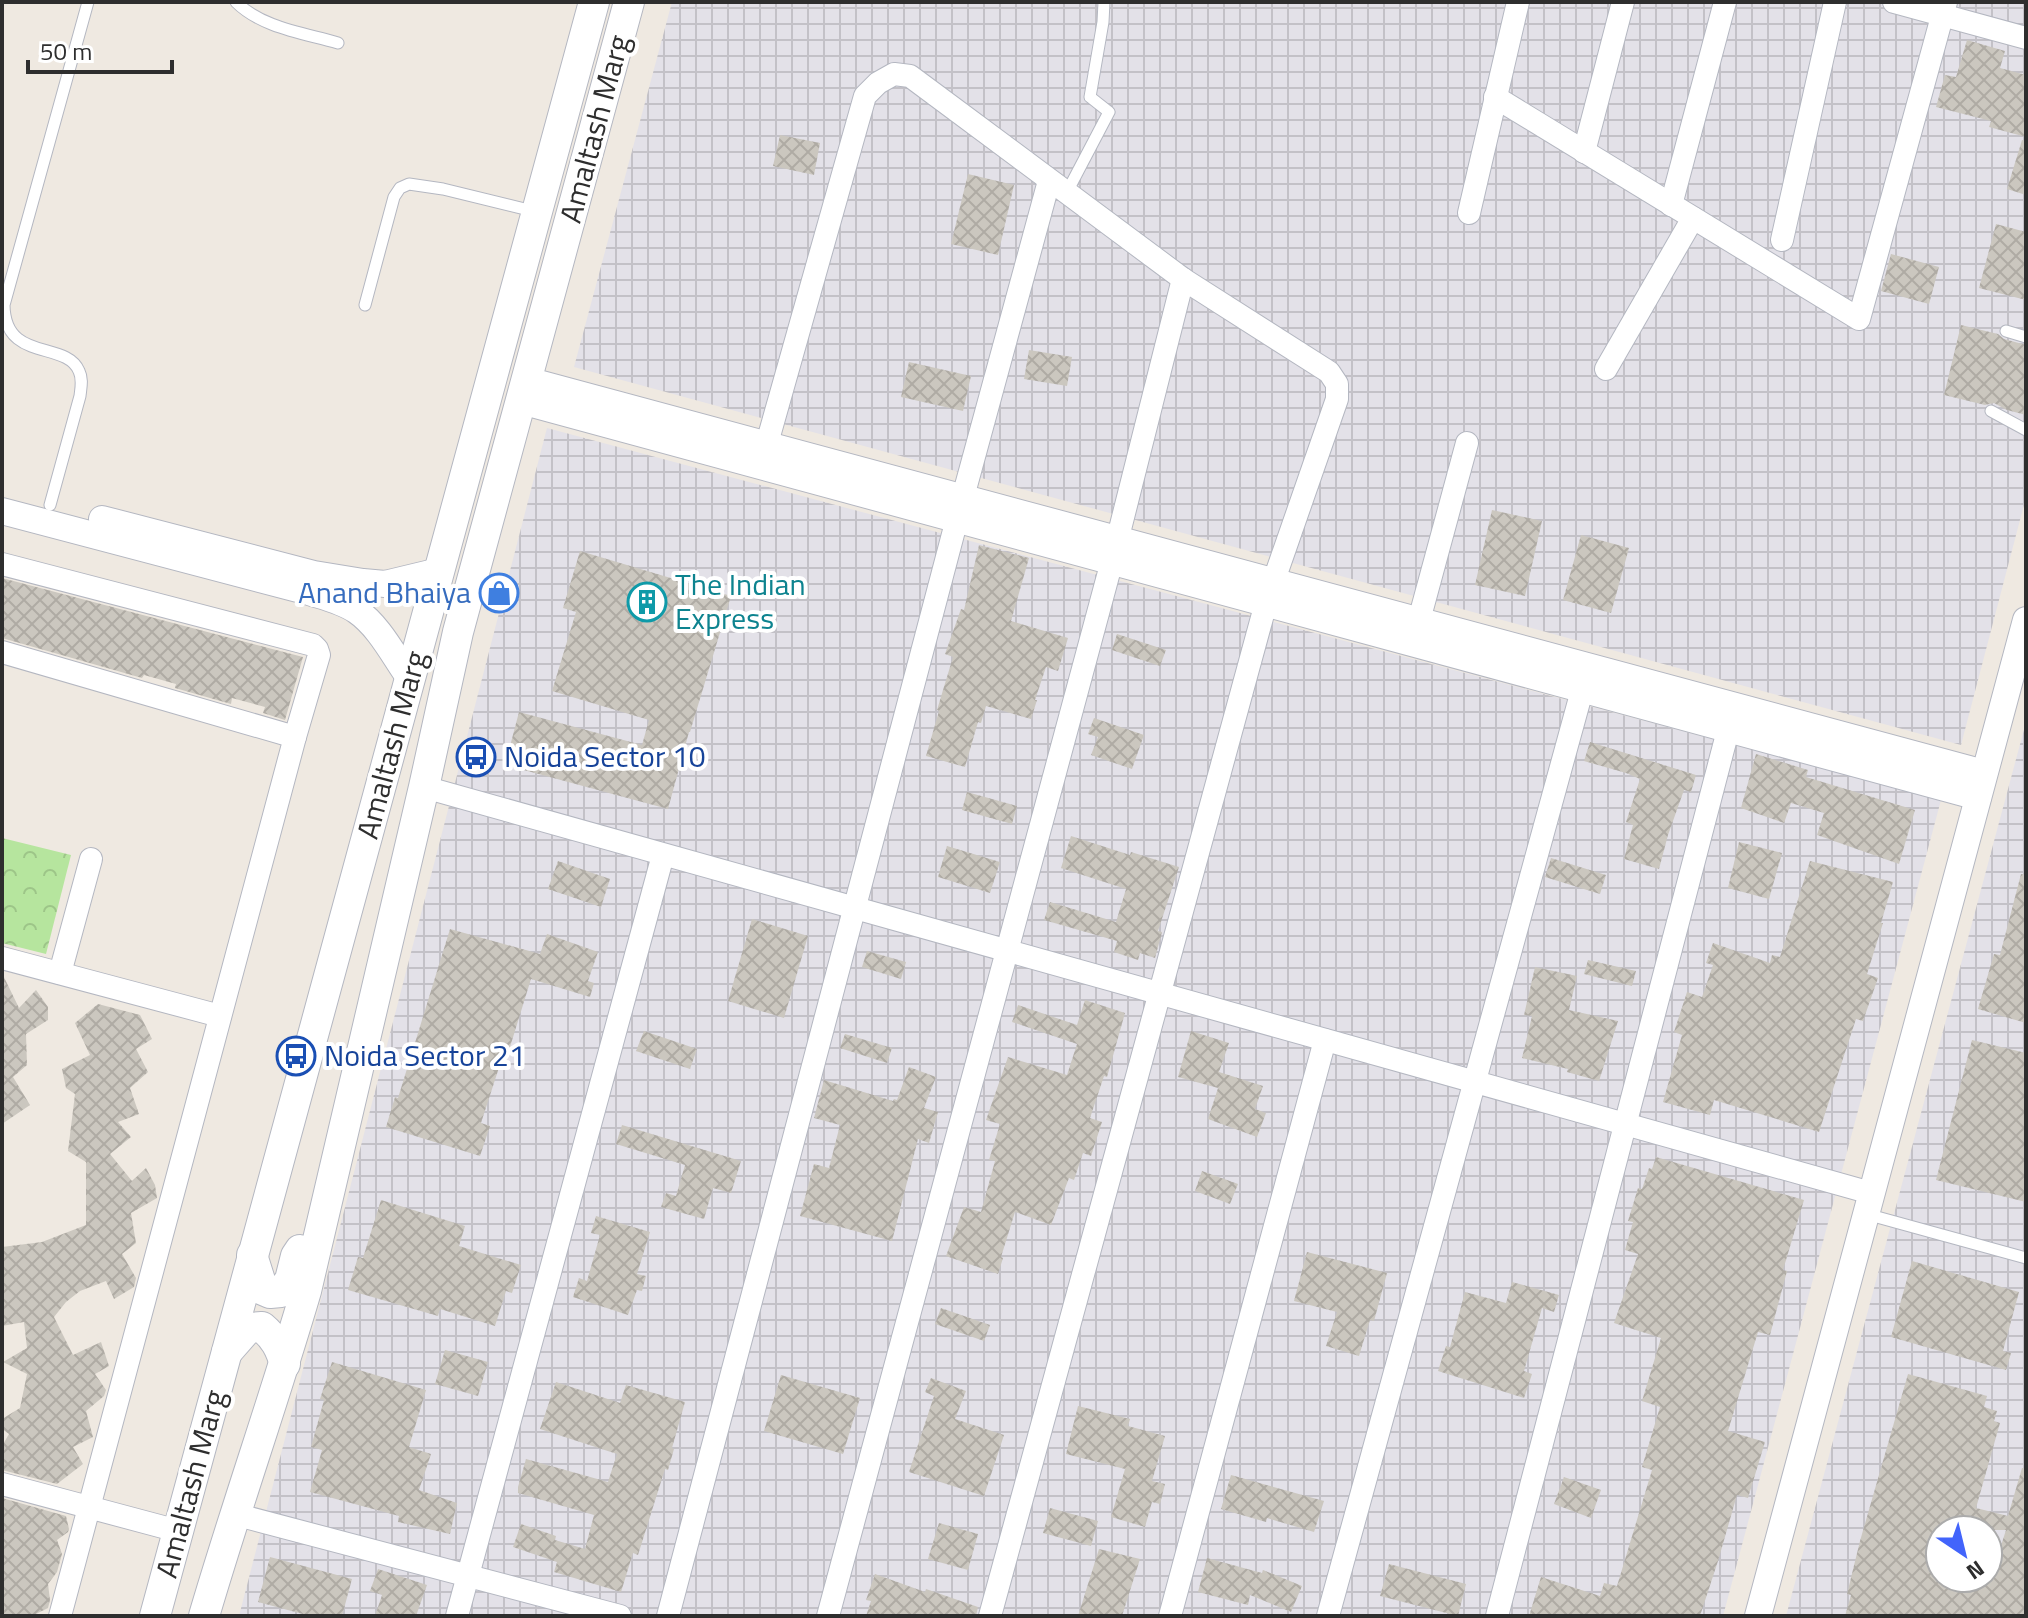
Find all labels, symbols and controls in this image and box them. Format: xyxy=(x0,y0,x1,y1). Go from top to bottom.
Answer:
scale bar xyxy=(28,24,172,74)
street label: Amaltash Marg xyxy=(547,30,641,228)
text: 50 m xyxy=(40,33,92,69)
place label: The Indian Express xyxy=(675,561,806,641)
place label: Anand Bhaiya xyxy=(298,569,471,615)
shop icon: Anand Bhaiya xyxy=(478,572,520,614)
building icon: The Indian Express xyxy=(626,581,668,623)
street label: Amaltash Marg xyxy=(344,646,438,844)
place label: Noida Sector 10 xyxy=(504,733,705,779)
bus stop icon: Noida Sector 10 xyxy=(455,736,497,778)
place label: Noida Sector 21 xyxy=(324,1032,525,1078)
bus stop icon: Noida Sector 21 xyxy=(275,1035,317,1077)
street label: Amaltash Marg xyxy=(143,1385,237,1583)
north arrow xyxy=(1924,1514,2004,1594)
text: N xyxy=(1959,1552,1991,1589)

